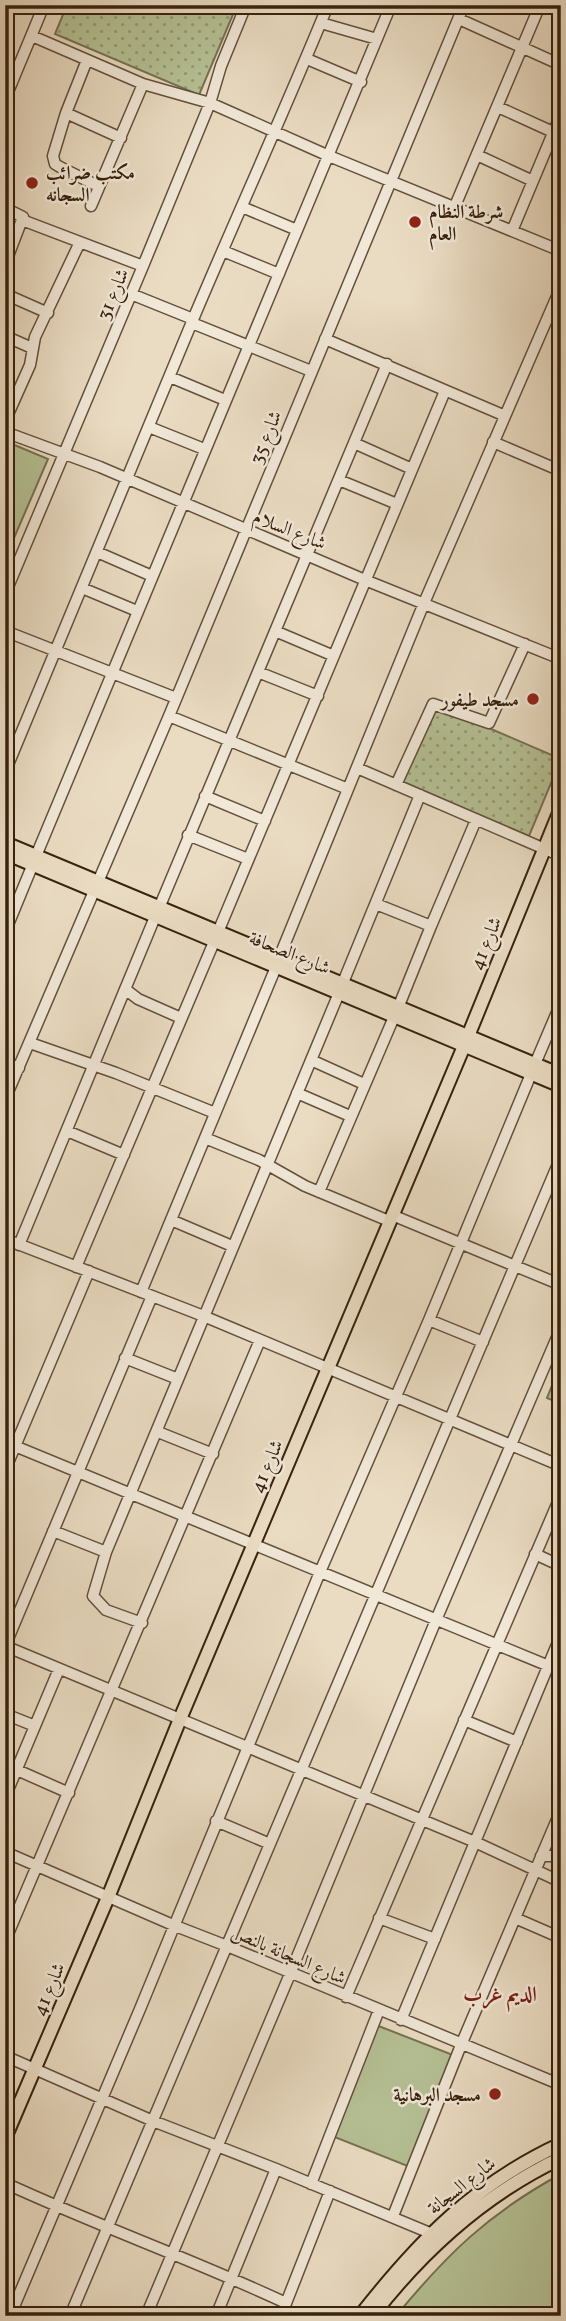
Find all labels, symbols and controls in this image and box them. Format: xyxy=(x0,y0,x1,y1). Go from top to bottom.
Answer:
place label: مكتب ضرائب السجانه xyxy=(46,161,135,209)
marker: مكتب ضرائب السجانه xyxy=(24,175,40,191)
place label: شرطة النظام العام xyxy=(429,200,503,251)
marker: شرطة النظام العام xyxy=(407,214,423,230)
street label: شارع 31 xyxy=(91,265,137,325)
street label: شارع 35 xyxy=(244,407,290,469)
street label: شارع السلام xyxy=(248,504,330,559)
place label: مسجد طيفور xyxy=(439,688,519,714)
marker: مسجد طيفور xyxy=(525,691,541,707)
street label: شارع 41 xyxy=(464,913,510,975)
street label: شارع الصحافة xyxy=(244,926,334,983)
street label: شارع 41 xyxy=(245,1436,292,1498)
street label: شارع السجانة بالنص xyxy=(226,1920,350,1993)
street label: شارع 41 xyxy=(27,1959,74,2021)
district label: الديم غرب xyxy=(463,1981,537,2012)
place label: مسجد البرهانية xyxy=(394,2083,481,2109)
marker: مسجد البرهانية xyxy=(487,2086,503,2102)
street label: شارع السجانة xyxy=(423,2152,503,2222)

